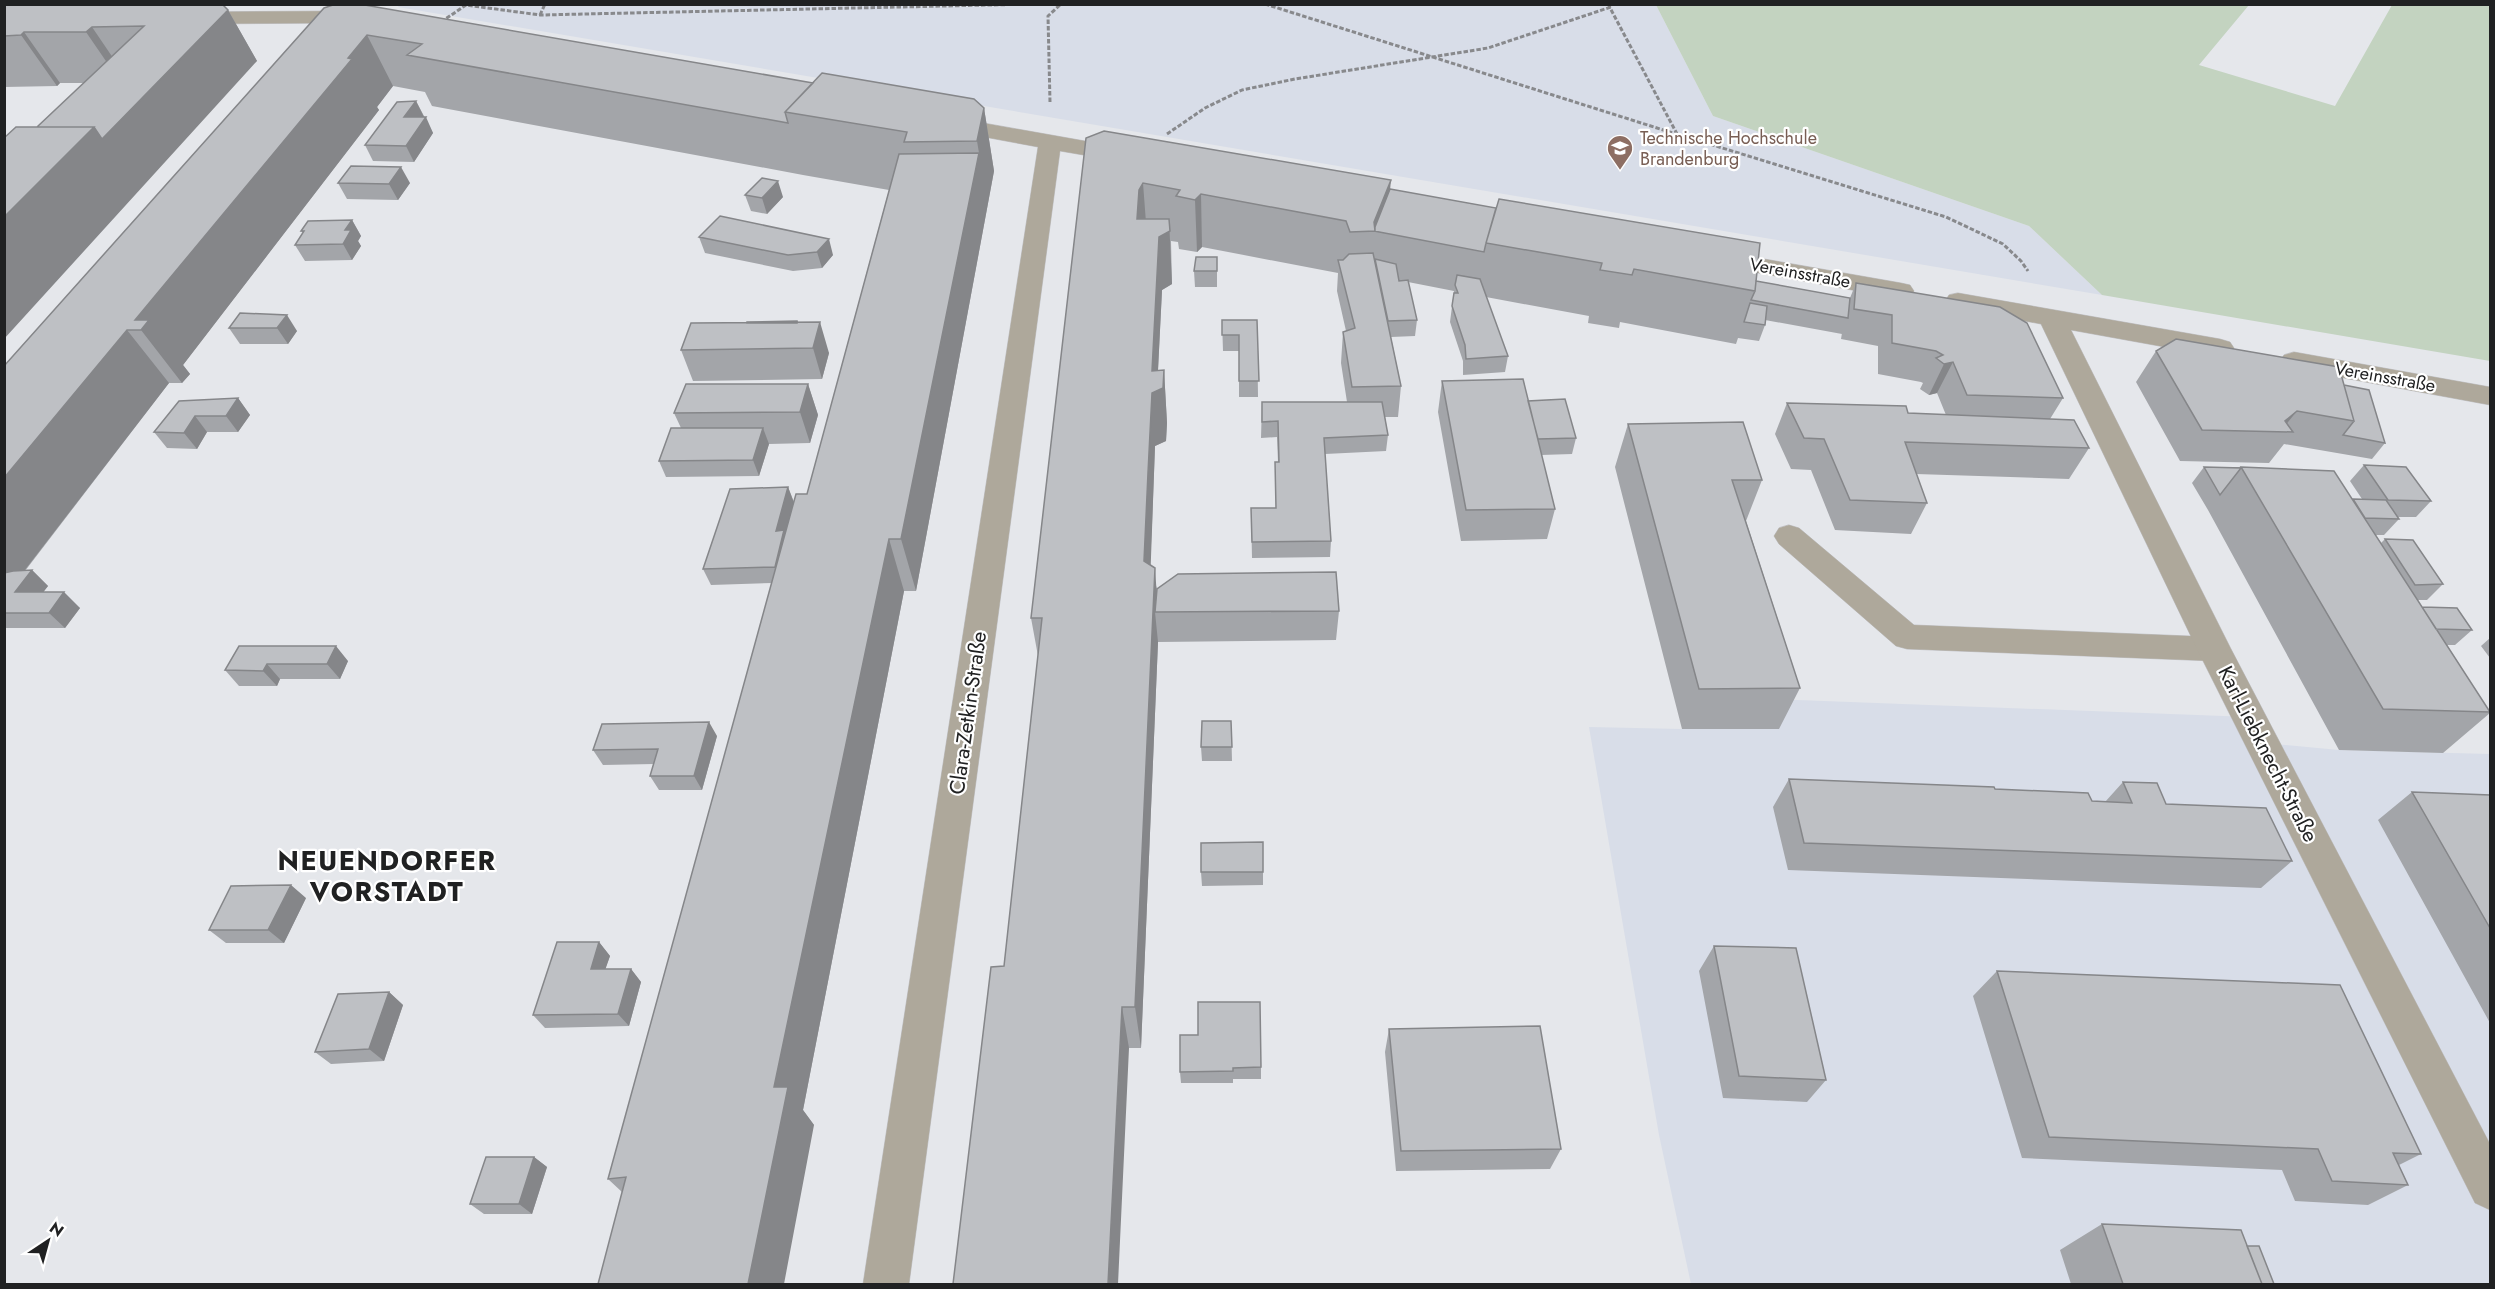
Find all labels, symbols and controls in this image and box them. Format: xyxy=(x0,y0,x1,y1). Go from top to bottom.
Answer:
place label: Technische Hochschule Brandenburg xyxy=(1640,125,1817,172)
school or university icon: Technische Hochschule Brandenburg xyxy=(1605,133,1635,171)
street label: Vereinsstraße xyxy=(1747,251,1853,295)
street label: Vereinsstraße xyxy=(2332,355,2438,399)
street label: Clara-Zetkin-Straße xyxy=(942,629,994,796)
street label: Karl-Liebknecht-Straße xyxy=(2211,661,2326,848)
district label: NEUENDORFER VORSTADT xyxy=(278,841,496,911)
north arrow xyxy=(18,1211,78,1271)
text: N xyxy=(45,1216,68,1242)

